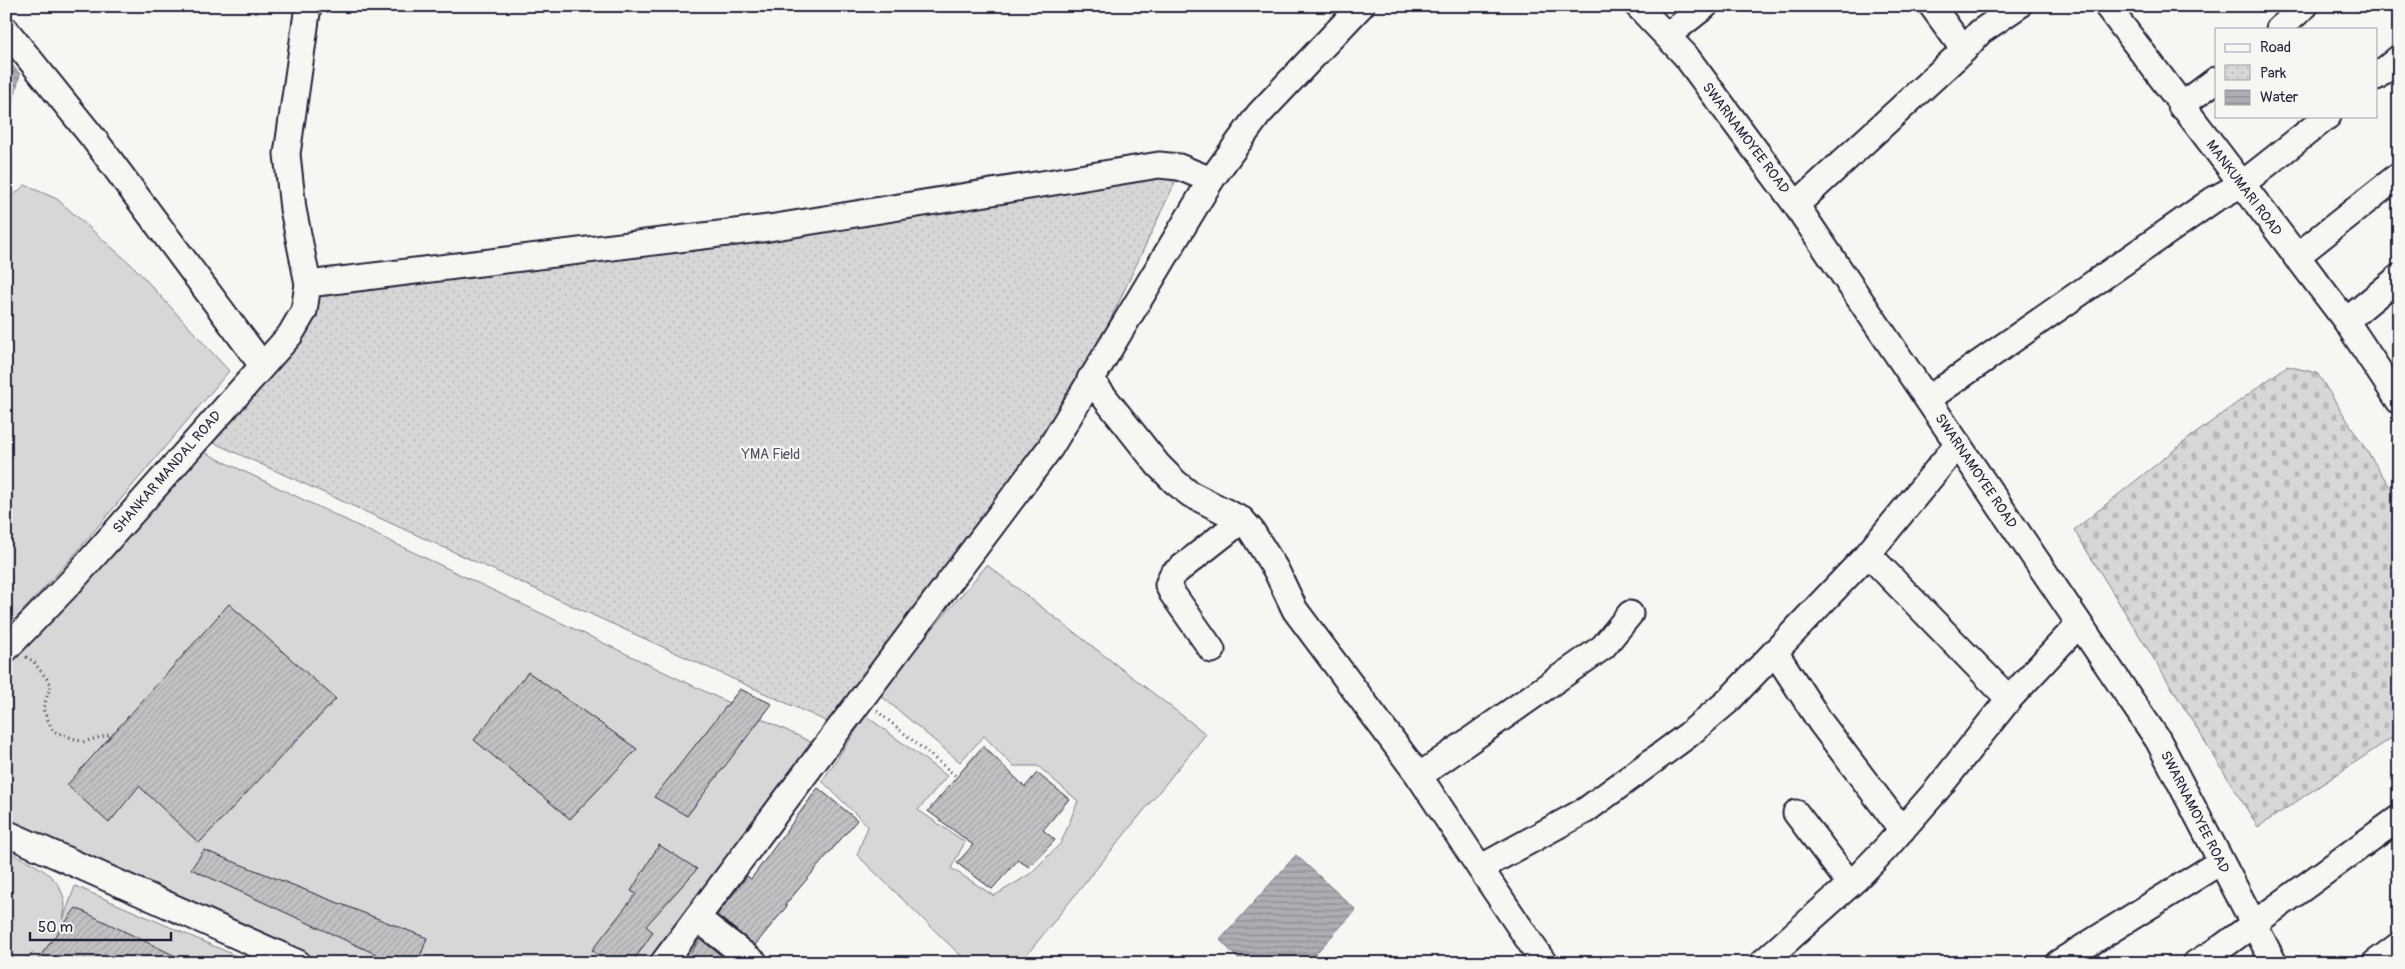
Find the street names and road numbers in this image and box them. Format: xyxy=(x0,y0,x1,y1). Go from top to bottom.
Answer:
street label: SWARNAMOYEE ROAD xyxy=(1699,79,1793,197)
street label: MANKUMARI ROAD xyxy=(2202,137,2286,239)
street label: SHANKAR MANDAL ROAD xyxy=(109,407,225,537)
street label: SWARNAMOYEE ROAD xyxy=(1931,410,2021,532)
street label: SWARNAMOYEE ROAD xyxy=(2157,748,2233,876)

